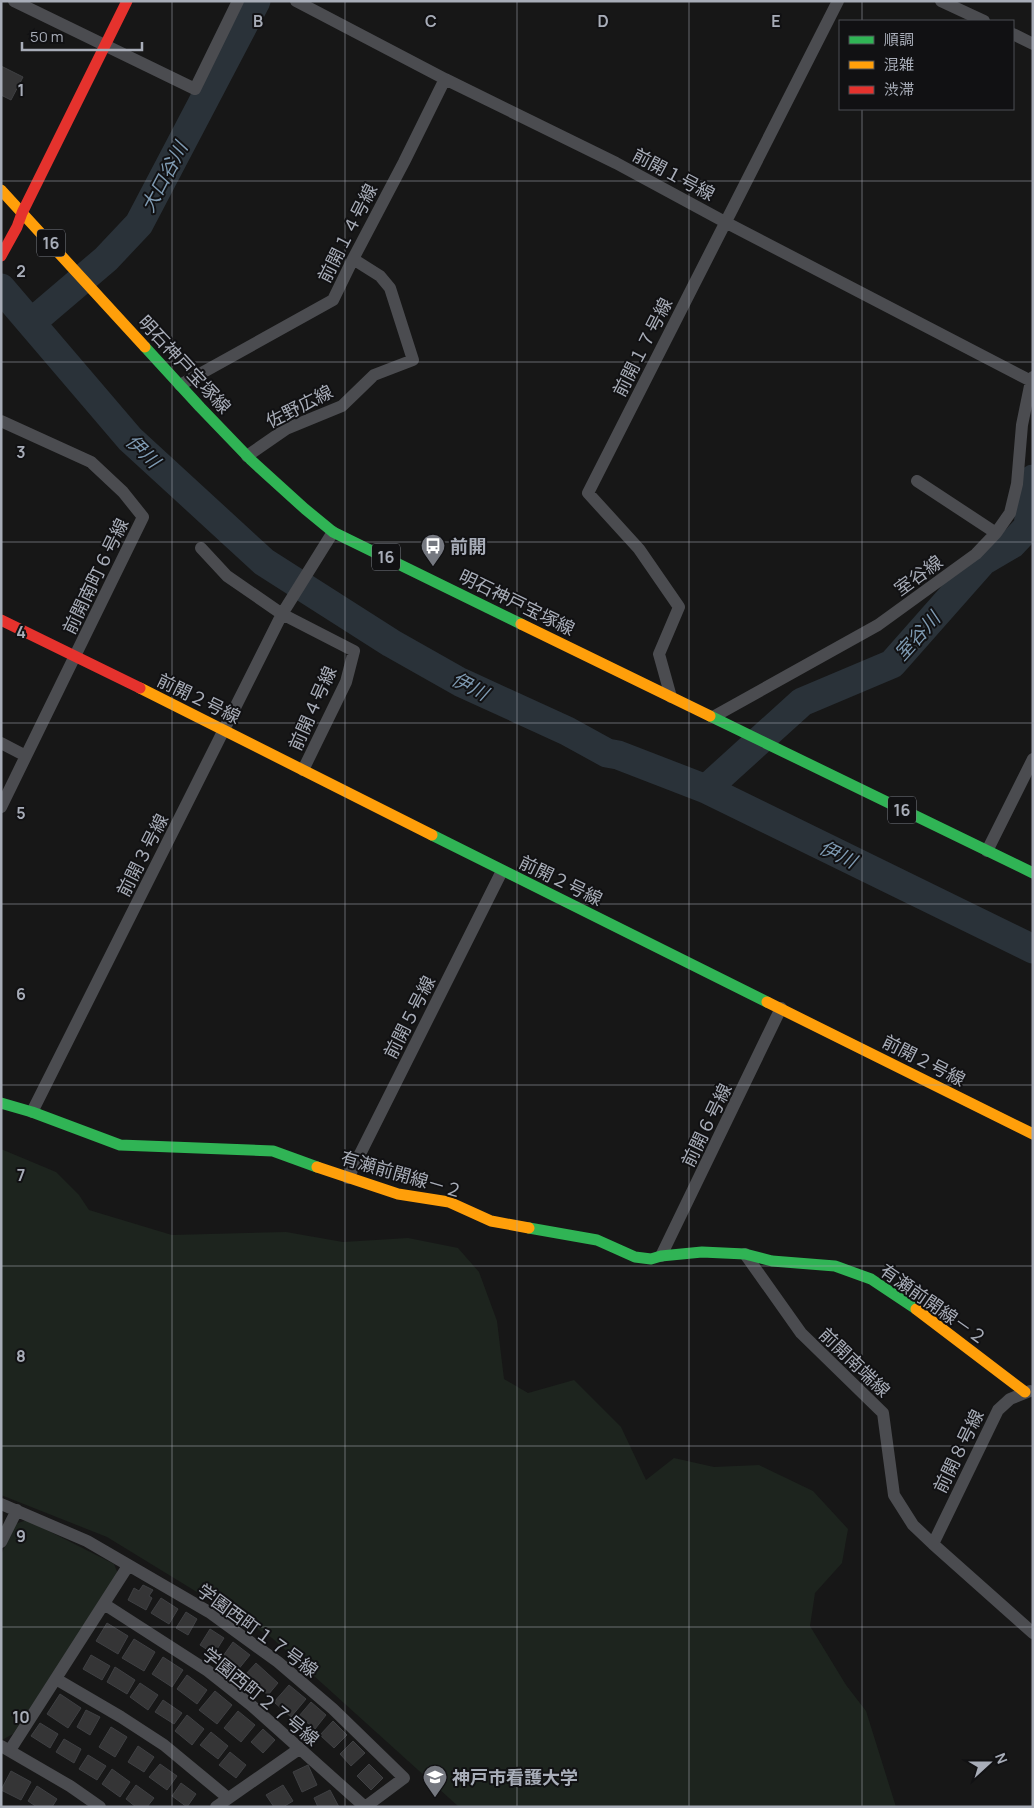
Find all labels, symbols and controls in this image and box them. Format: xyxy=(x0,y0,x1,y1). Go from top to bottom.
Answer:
text: B xyxy=(253,10,263,32)
text: C xyxy=(425,10,437,32)
text: D xyxy=(597,10,609,32)
text: E xyxy=(771,10,781,32)
scale bar xyxy=(22,20,142,52)
legend xyxy=(839,20,1014,110)
text: 50 m xyxy=(30,26,64,47)
text: 順調 xyxy=(884,29,914,50)
text: 混雑 xyxy=(884,54,914,75)
text: 1 xyxy=(17,79,25,101)
text: 渋滞 xyxy=(884,79,914,100)
water label: 大口谷川 xyxy=(135,136,194,217)
street label: 前開１号線 xyxy=(629,142,719,206)
street label: 前開１４号線 xyxy=(312,179,382,287)
road number: 16 xyxy=(37,230,65,256)
text: 2 xyxy=(16,260,26,282)
street label: 前開１７号線 xyxy=(607,293,677,401)
street label: 明石神戸宝塚線 xyxy=(133,310,237,418)
street label: 佐野広線 xyxy=(261,379,337,433)
water label: 伊川 xyxy=(120,428,167,475)
text: 3 xyxy=(16,441,26,463)
street label: 前開南町６号線 xyxy=(57,514,133,638)
bus stop icon: 前開 xyxy=(420,533,446,567)
place label: 前開 xyxy=(450,534,486,558)
road number: 16 xyxy=(372,544,400,570)
street label: 室谷線 xyxy=(889,549,947,601)
street label: 明石神戸宝塚線 xyxy=(455,564,579,640)
water label: 室谷川 xyxy=(888,605,947,666)
text: 4 xyxy=(16,621,26,643)
street label: 前開４号線 xyxy=(283,662,341,754)
water label: 伊川 xyxy=(447,666,495,707)
street label: 前開２号線 xyxy=(153,667,245,729)
road number: 16 xyxy=(888,796,916,824)
text: 5 xyxy=(16,802,26,824)
street label: 前開３号線 xyxy=(111,809,173,901)
water label: 伊川 xyxy=(815,834,863,875)
street label: 前開２号線 xyxy=(515,849,607,911)
street label: 前開５号線 xyxy=(378,971,440,1063)
text: 6 xyxy=(16,983,26,1005)
street label: 前開２号線 xyxy=(878,1029,970,1091)
street label: 前開６号線 xyxy=(675,1079,737,1171)
street label: 有瀬前開線－２ xyxy=(338,1145,466,1203)
text: 7 xyxy=(17,1164,25,1186)
street label: 有瀬前開線－２ xyxy=(876,1258,992,1350)
street label: 前開南端線 xyxy=(814,1322,896,1402)
text: 8 xyxy=(16,1345,26,1367)
street label: 前開８号線 xyxy=(927,1405,989,1497)
text: 9 xyxy=(16,1525,26,1547)
street label: 学園西町１７号線 xyxy=(193,1578,323,1682)
street label: 学園西町２７号線 xyxy=(197,1641,325,1751)
text: 10 xyxy=(12,1706,30,1728)
north arrow xyxy=(964,1738,1014,1788)
text: N xyxy=(991,1750,1012,1766)
school or university icon: 神戸市看護大学 xyxy=(422,1764,448,1798)
place label: 神戸市看護大学 xyxy=(452,1765,578,1789)

